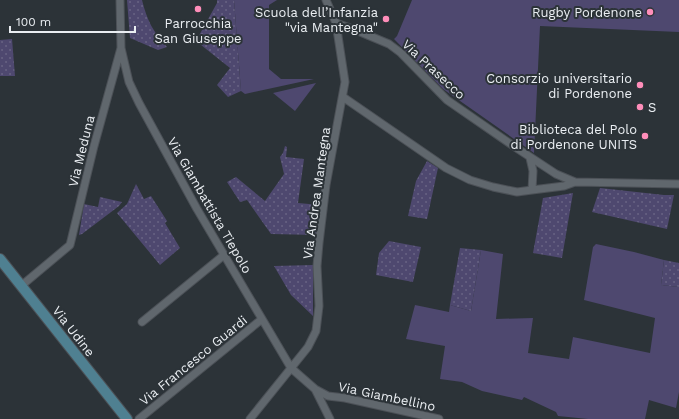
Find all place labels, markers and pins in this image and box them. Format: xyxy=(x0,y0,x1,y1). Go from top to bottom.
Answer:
marker: Parrocchia San Giuseppe xyxy=(193,4,203,14)
place label: Scuola dell’Infanzia "via Mantegna" xyxy=(255,5,379,35)
place label: Rugby Pordenone xyxy=(532,5,642,20)
marker: Rugby Pordenone xyxy=(645,7,655,17)
marker: Scuola dell’Infanzia "via Mantegna" xyxy=(381,14,391,24)
place label: Parrocchia San Giuseppe xyxy=(154,16,242,46)
place label: Consorzio universitario di Pordenone xyxy=(486,71,632,101)
marker: Consorzio universitario di Pordenone xyxy=(635,80,645,90)
place label: S xyxy=(648,100,656,115)
marker: S xyxy=(635,102,645,112)
place label: Biblioteca del Polo di Pordenone UNITS xyxy=(510,122,637,152)
marker: Biblioteca del Polo di Pordenone UNITS xyxy=(640,131,650,141)

